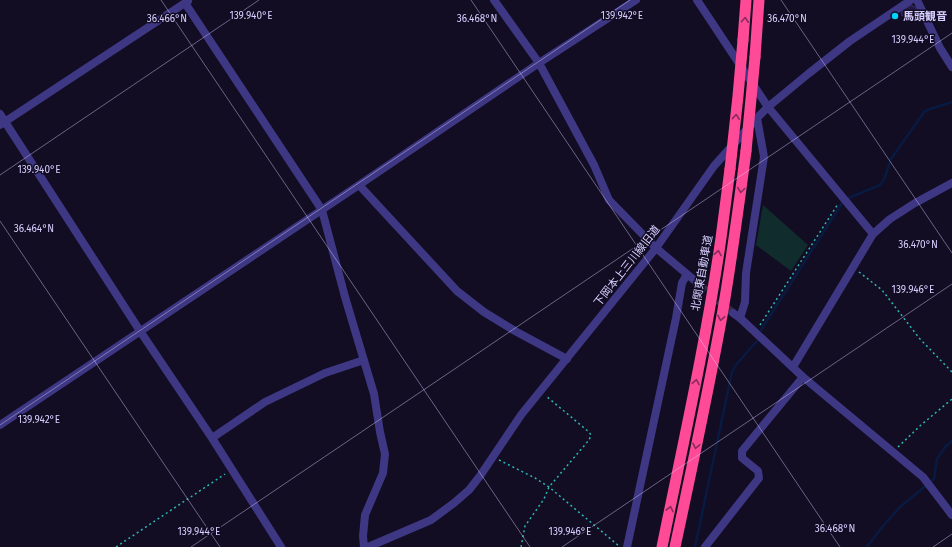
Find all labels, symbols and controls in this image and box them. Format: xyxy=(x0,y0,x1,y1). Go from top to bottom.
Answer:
text: 139.940°E xyxy=(229,10,273,22)
text: 139.942°E xyxy=(601,10,643,22)
place label: 馬頭観音 xyxy=(903,10,947,23)
marker: 馬頭観音 xyxy=(890,11,900,21)
text: 36.466°N xyxy=(147,13,187,25)
text: 36.468°N xyxy=(457,13,497,25)
text: 36.470°N xyxy=(767,13,807,25)
one-way arrow xyxy=(740,17,749,23)
text: 139.944°E xyxy=(892,34,934,46)
one-way arrow xyxy=(732,114,741,120)
text: 139.940°E xyxy=(17,164,61,176)
one-way arrow xyxy=(737,187,746,193)
text: 36.464°N xyxy=(14,223,54,235)
street label: 下岡本上三川線旧道 xyxy=(591,223,663,309)
street label: 北関東自動車道 xyxy=(689,234,715,312)
text: 36.470°N xyxy=(898,239,938,251)
one-way arrow xyxy=(714,250,722,257)
text: 139.946°E xyxy=(892,284,934,296)
one-way arrow xyxy=(718,315,726,321)
one-way arrow xyxy=(691,378,700,385)
text: 139.942°E xyxy=(18,414,60,426)
one-way arrow xyxy=(693,443,701,449)
one-way arrow xyxy=(665,506,673,512)
text: 36.468°N xyxy=(815,523,855,535)
text: 139.944°E xyxy=(178,526,220,538)
text: 139.946°E xyxy=(549,526,591,538)

